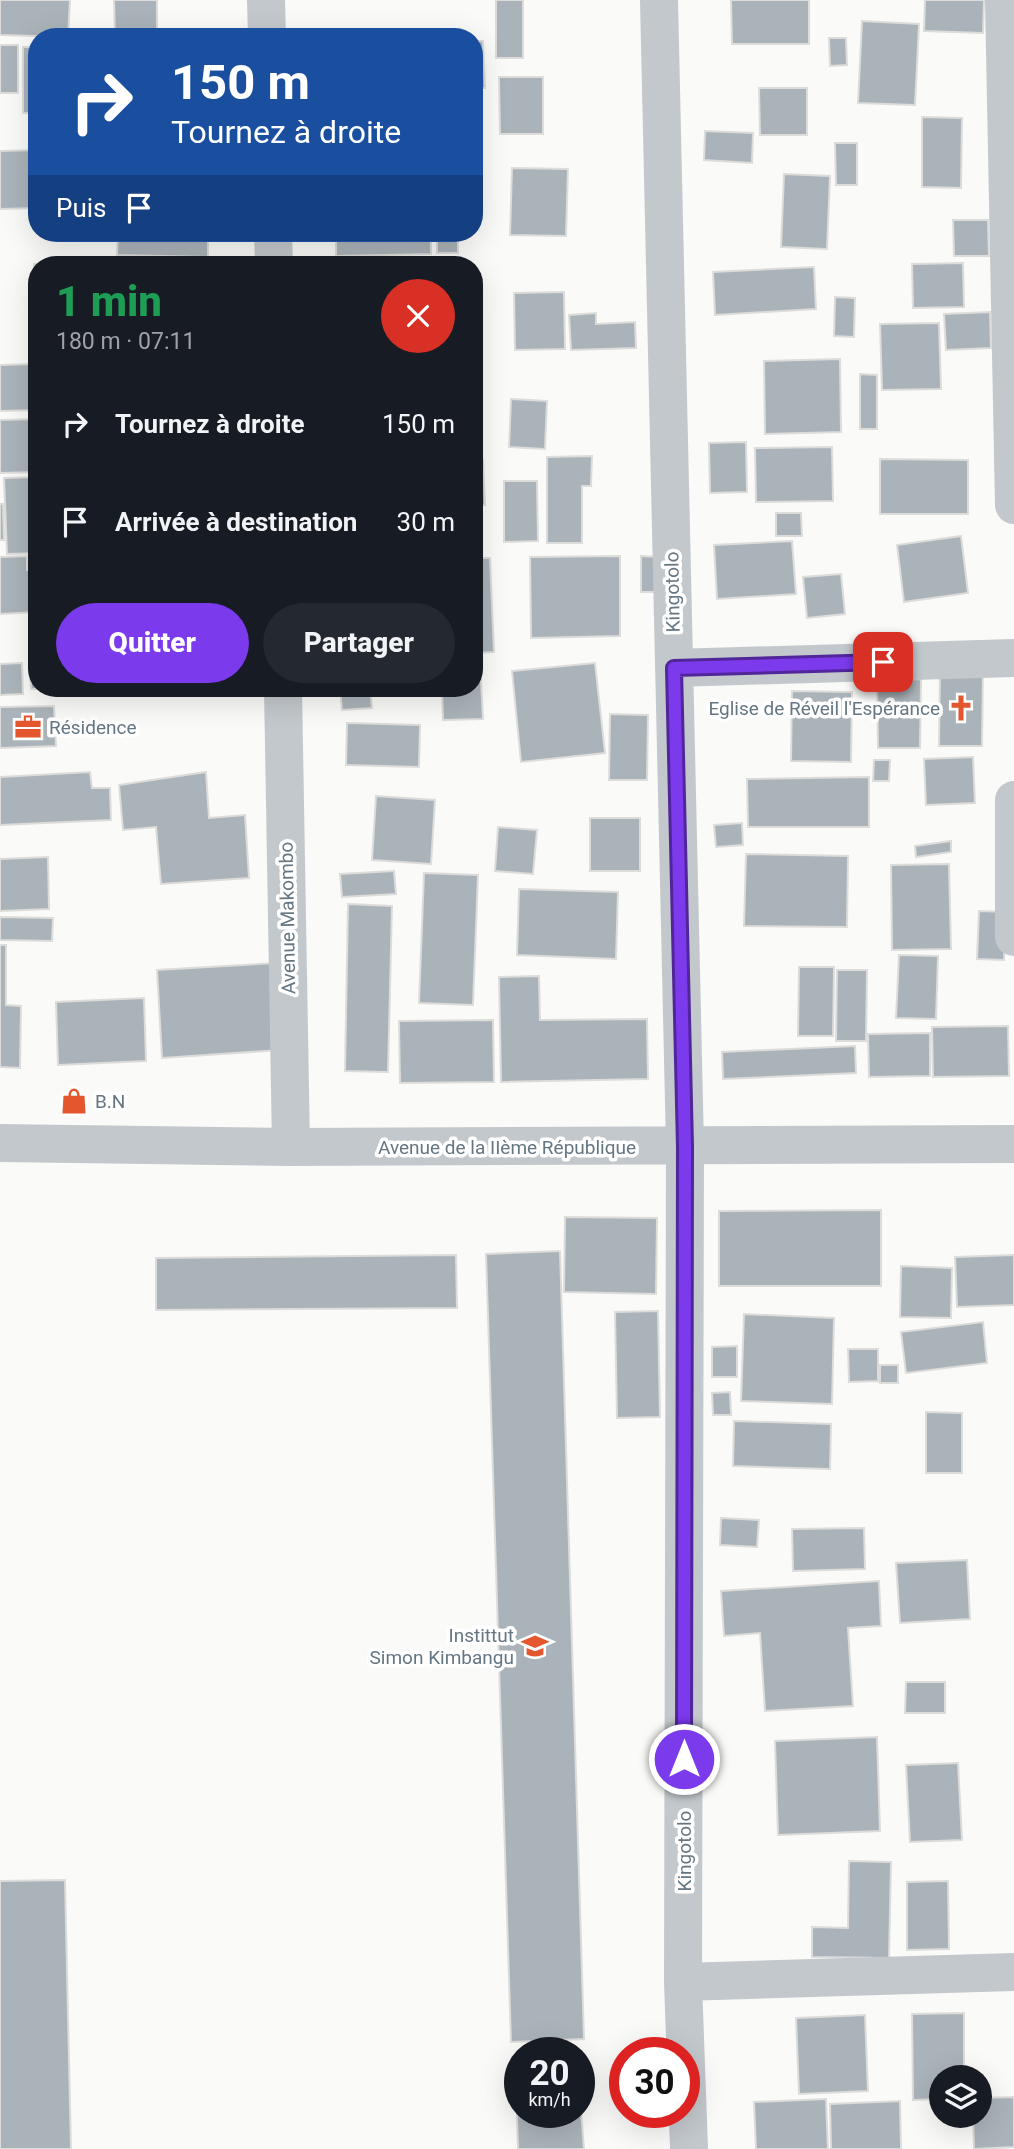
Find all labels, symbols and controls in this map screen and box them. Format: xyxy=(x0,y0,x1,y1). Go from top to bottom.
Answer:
text: 150 m xyxy=(171,54,310,111)
icon: right xyxy=(56,56,147,147)
text: Tournez à droite xyxy=(171,113,401,151)
icon: arrive xyxy=(120,189,158,227)
text: Puis xyxy=(56,193,106,223)
text: 1 min xyxy=(56,277,162,326)
button: close xyxy=(381,279,455,353)
text: 180 m · 07:11 xyxy=(56,328,195,355)
icon: right xyxy=(56,405,94,443)
text: Tournez à droite xyxy=(115,409,305,439)
text: 150 m xyxy=(382,409,455,439)
icon: arrive xyxy=(56,503,94,541)
text: Arrivée à destination xyxy=(115,507,357,537)
text: 30 m xyxy=(397,507,455,537)
street label: Kingotolo xyxy=(660,551,685,633)
button: Quitter xyxy=(56,603,249,683)
button: Partager xyxy=(263,603,455,683)
pin xyxy=(853,632,913,692)
icon: arrive xyxy=(864,643,902,681)
church icon: Eglise de Réveil l'Espérance xyxy=(946,693,976,723)
place label: Eglise de Réveil l'Espérance xyxy=(708,697,940,720)
office icon: Résidence xyxy=(13,712,43,742)
place label: Résidence xyxy=(49,716,137,739)
street label: Avenue Makombo xyxy=(275,842,300,994)
shop icon: B.N xyxy=(59,1086,89,1116)
place label: B.N xyxy=(95,1090,125,1113)
street label: Avenue de la IIème République xyxy=(378,1136,636,1159)
place label: Instittut Simon Kimbangu xyxy=(370,1624,514,1669)
school or university icon: Instittut Simon Kimbangu xyxy=(520,1631,550,1661)
position arrow xyxy=(647,1722,721,1796)
street label: Kingotolo xyxy=(673,1811,696,1891)
speed limit sign: 30 xyxy=(609,2037,700,2128)
text: 20 xyxy=(529,2053,570,2094)
map controls xyxy=(929,2065,992,2128)
button: layers xyxy=(929,2065,992,2128)
text: km/h xyxy=(528,2089,571,2110)

